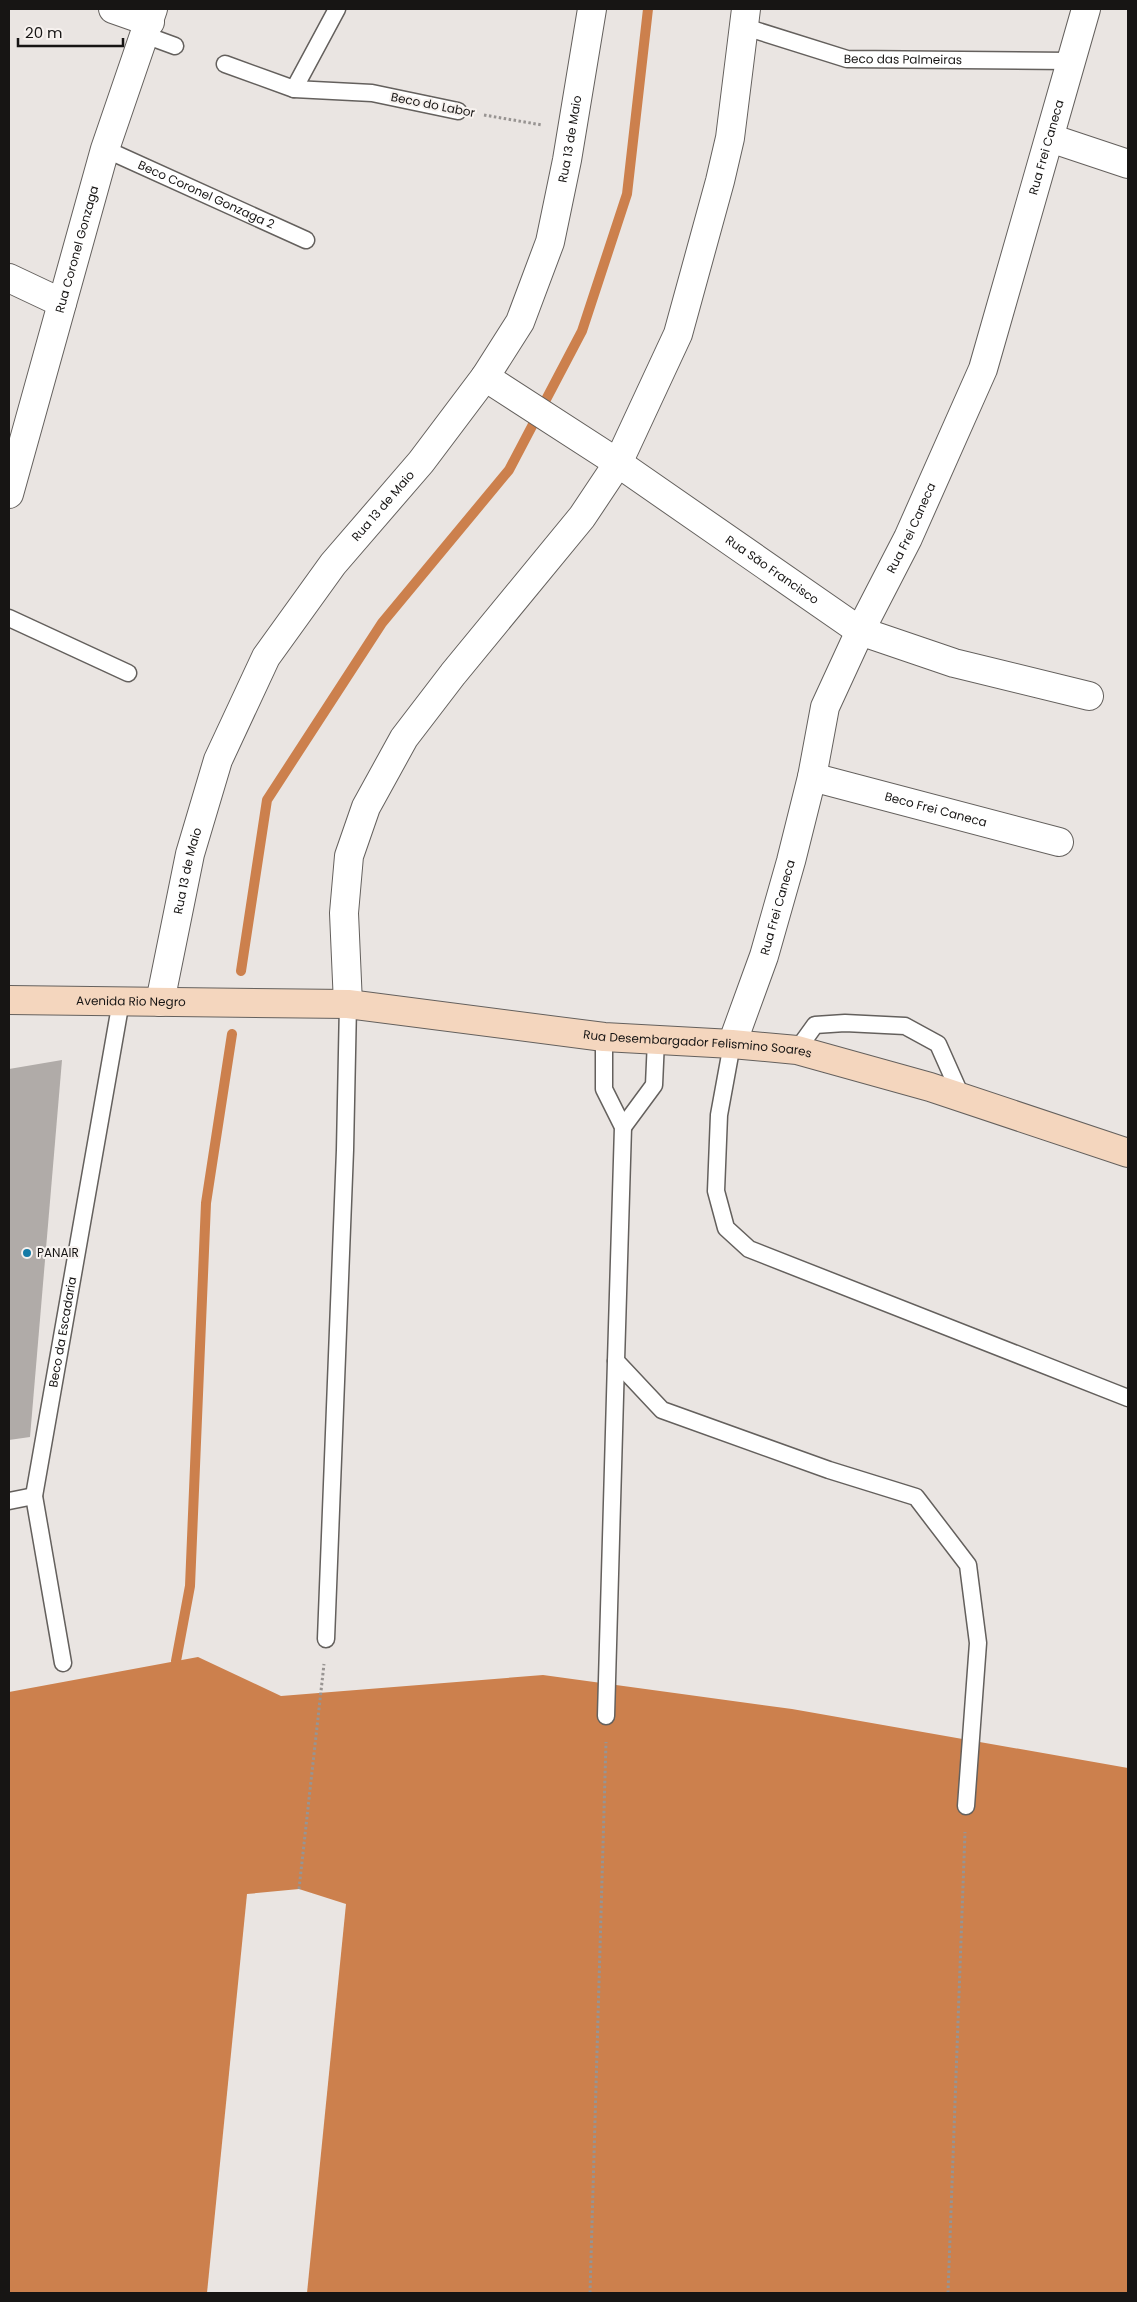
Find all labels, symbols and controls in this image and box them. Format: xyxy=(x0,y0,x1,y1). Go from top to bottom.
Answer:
scale bar xyxy=(18,15,122,47)
text: 20 m xyxy=(25,22,63,43)
street label: Beco das Palmeiras xyxy=(844,50,962,68)
street label: Beco do Labor xyxy=(389,88,477,121)
street label: Rua 13 de Maio xyxy=(554,94,586,184)
street label: Rua Frei Caneca xyxy=(1024,97,1068,197)
street label: Beco Coronel Gonzaga 2 xyxy=(135,156,277,233)
street label: Rua Coronel Gonzaga xyxy=(51,184,102,315)
street label: Rua 13 de Maio xyxy=(347,466,418,545)
street label: Rua Frei Caneca xyxy=(882,480,940,576)
street label: Rua São Francisco xyxy=(722,531,823,608)
street label: Beco Frei Caneca xyxy=(883,787,989,831)
street label: Rua 13 de Maio xyxy=(169,825,206,916)
street label: Rua Frei Caneca xyxy=(756,858,799,957)
street label: Avenida Rio Negro xyxy=(76,992,186,1010)
street label: Rua Desembargador Felismino Soares xyxy=(582,1025,814,1062)
place label: PANAIR xyxy=(37,1244,79,1261)
marker: PANAIR xyxy=(21,1247,33,1259)
street label: Beco da Escadaria xyxy=(44,1275,80,1389)

